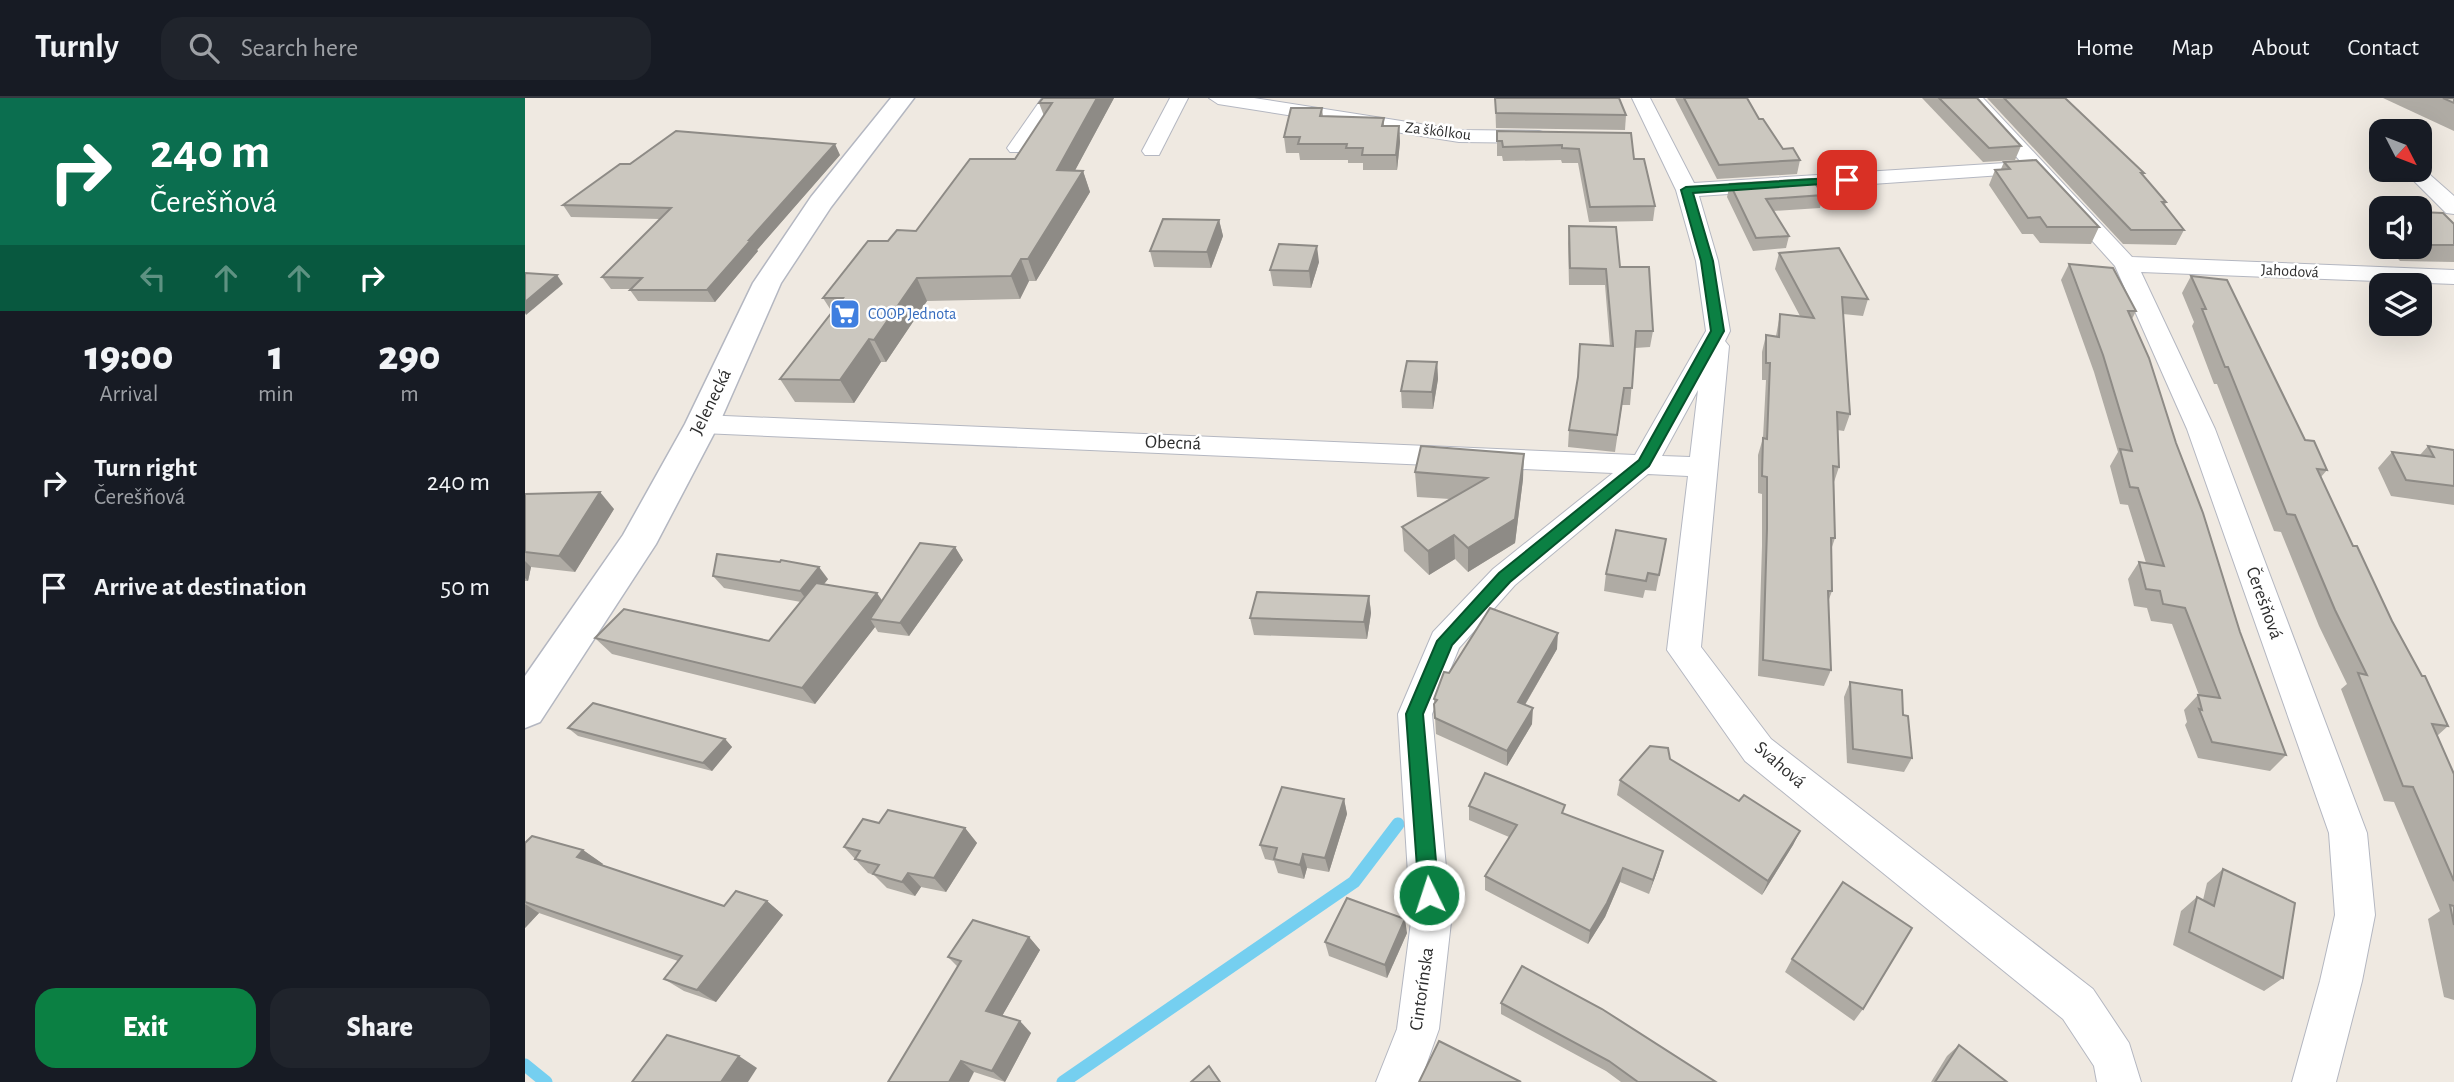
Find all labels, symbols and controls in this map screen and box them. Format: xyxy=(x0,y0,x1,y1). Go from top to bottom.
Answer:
search box xyxy=(161,17,651,80)
icon: search xyxy=(185,29,223,67)
text: Turnly xyxy=(35,31,119,64)
text: Search here xyxy=(241,35,358,61)
text: Home xyxy=(2076,36,2134,60)
text: Map xyxy=(2172,36,2214,60)
text: About xyxy=(2252,36,2309,60)
text: Contact xyxy=(2347,36,2419,60)
street label: Za škôlkou xyxy=(1404,119,1472,143)
north arrow xyxy=(2369,119,2433,182)
map controls xyxy=(2369,119,2432,336)
icon: right xyxy=(35,126,126,217)
text: 240 m xyxy=(150,128,270,177)
pin xyxy=(1817,150,1877,210)
icon: arrive xyxy=(1828,161,1866,199)
text: Čerešňová xyxy=(150,186,277,218)
button: sound xyxy=(2369,196,2432,259)
icon: left xyxy=(134,259,172,297)
icon: ahead xyxy=(207,259,245,297)
icon: ahead xyxy=(280,259,318,297)
icon: right xyxy=(353,259,391,297)
street label: Jahodová xyxy=(2261,261,2319,281)
button: layers xyxy=(2369,273,2432,336)
supermarket icon: COOP Jednota xyxy=(828,297,862,331)
place label: COOP Jednota xyxy=(868,306,957,322)
text: 19:00 xyxy=(84,335,174,377)
text: 1 xyxy=(268,335,284,377)
text: 290 xyxy=(378,335,441,377)
street label: Jelenecká xyxy=(687,366,735,438)
text: Arrival xyxy=(99,383,159,406)
text: min xyxy=(258,383,294,406)
text: m xyxy=(400,383,419,406)
street label: Obecná xyxy=(1145,433,1202,453)
text: Turn right xyxy=(94,455,197,481)
icon: right xyxy=(35,464,73,502)
text: 240 m xyxy=(427,469,490,495)
text: Čerešňová xyxy=(94,486,185,509)
street label: Čerešňová xyxy=(2242,564,2288,642)
icon: arrive xyxy=(35,569,73,607)
text: Arrive at destination xyxy=(94,574,307,600)
text: 50 m xyxy=(440,574,490,600)
street label: Svahová xyxy=(1751,738,1809,792)
position arrow xyxy=(1392,858,1466,932)
street label: Cintorínska xyxy=(1407,946,1437,1032)
button: Exit xyxy=(35,988,256,1068)
button: Share xyxy=(270,988,490,1068)

